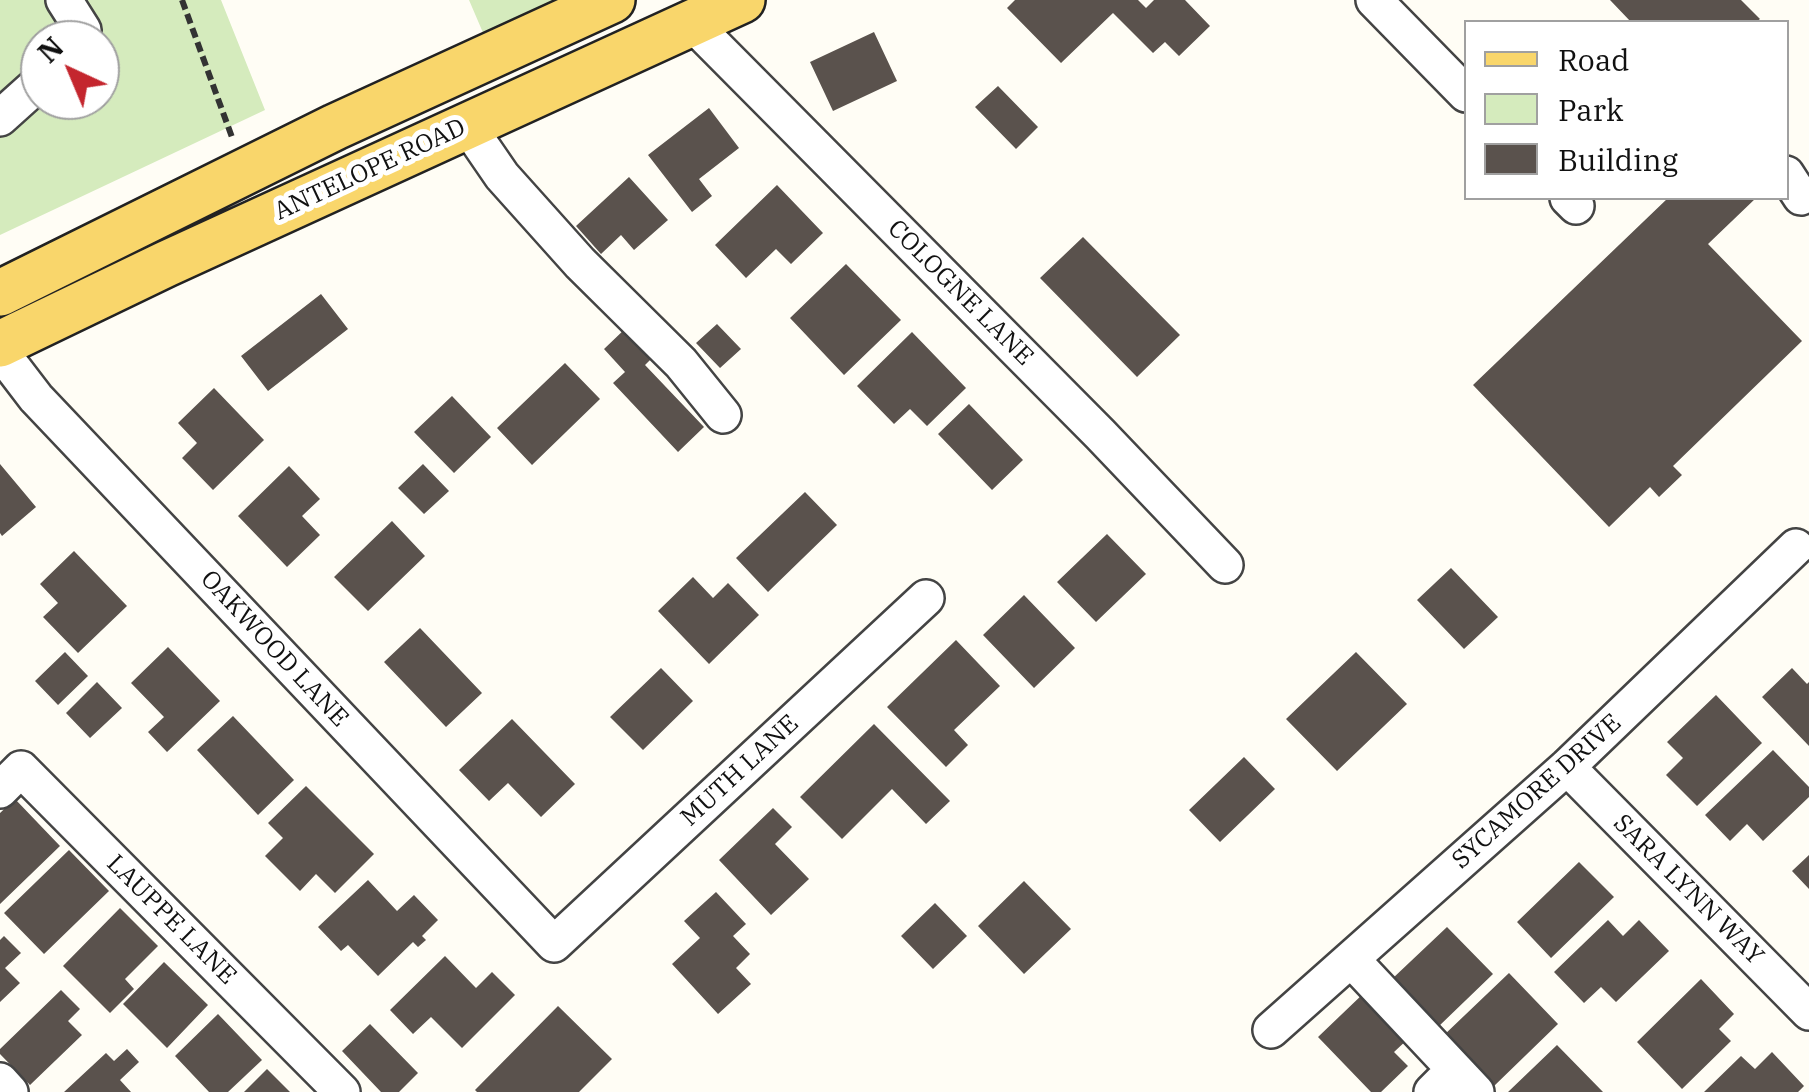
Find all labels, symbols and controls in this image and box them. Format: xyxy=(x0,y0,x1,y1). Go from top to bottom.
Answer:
north arrow xyxy=(20,20,120,120)
legend xyxy=(1464,20,1789,200)
text: N xyxy=(29,28,71,71)
text: Road xyxy=(1558,40,1630,79)
text: Park xyxy=(1558,90,1624,129)
street label: ANTELOPE ROAD xyxy=(270,113,470,227)
text: Building xyxy=(1558,140,1678,179)
street label: COLOGNE LANE xyxy=(881,214,1039,372)
street label: OAKWOOD LANE xyxy=(194,565,354,733)
street label: SYCAMORE DRIVE xyxy=(1446,708,1628,876)
street label: MUTH LANE xyxy=(675,709,805,833)
street label: SARA LYNN WAY xyxy=(1607,809,1769,971)
street label: LAUPPE LANE xyxy=(100,849,242,991)

